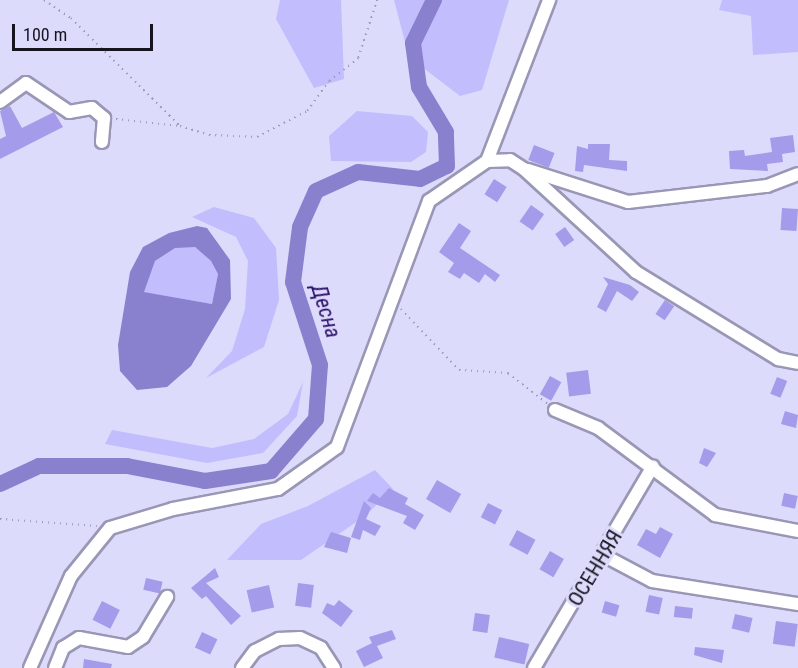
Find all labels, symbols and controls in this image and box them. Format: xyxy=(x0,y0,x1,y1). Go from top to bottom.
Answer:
scale bar xyxy=(15,12,156,50)
text: 100 m xyxy=(23,24,67,45)
water label: Десна xyxy=(305,281,347,341)
street label: ОСЕННЯЯ xyxy=(562,525,628,611)

